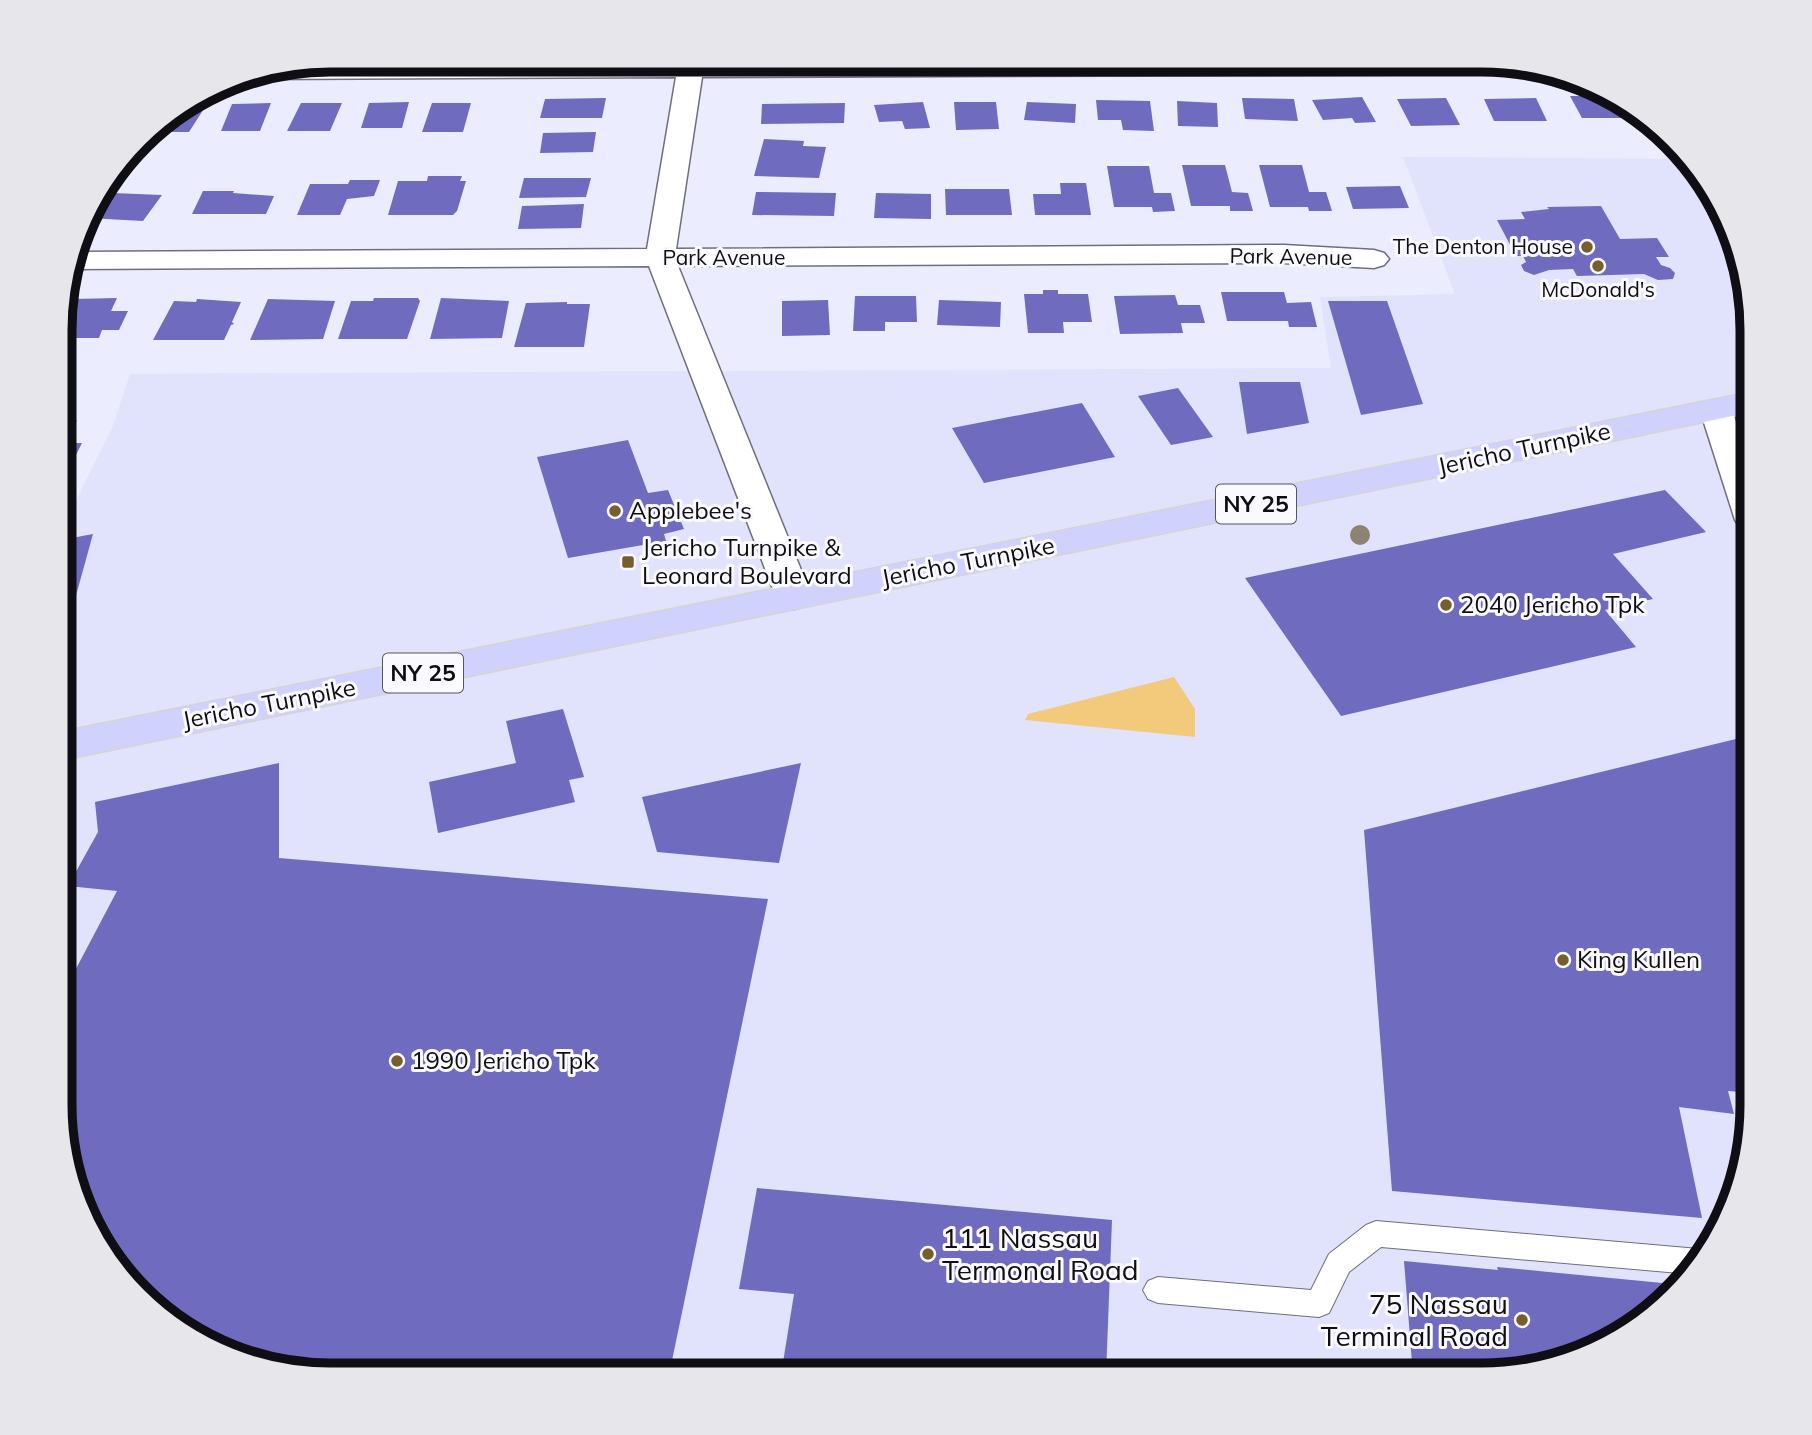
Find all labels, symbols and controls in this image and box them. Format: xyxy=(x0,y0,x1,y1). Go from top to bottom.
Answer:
place label: The Denton House xyxy=(1393,233,1573,259)
marker: The Denton House xyxy=(1579,239,1595,255)
street label: Park Avenue xyxy=(1229,242,1353,270)
street label: Park Avenue xyxy=(663,244,785,270)
marker: McDonald's xyxy=(1590,258,1606,274)
place label: McDonald's xyxy=(1541,276,1655,302)
street label: Jericho Turnpike xyxy=(1435,415,1613,481)
road number: NY 25 xyxy=(1216,484,1296,524)
place label: Applebee's xyxy=(629,495,752,525)
marker: Applebee's xyxy=(607,503,623,519)
street label: Jericho Turnpike xyxy=(879,530,1057,593)
place label: Jericho Turnpike & Leonard Boulevard xyxy=(642,532,852,590)
marker: Jericho Turnpike & Leonard Boulevard xyxy=(620,554,636,570)
place label: 2040 Jericho Tpk xyxy=(1460,589,1645,619)
marker: 2040 Jericho Tpk xyxy=(1438,597,1454,613)
road number: NY 25 xyxy=(383,653,463,692)
street label: Jericho Turnpike xyxy=(180,672,358,735)
place label: King Kullen xyxy=(1577,944,1700,974)
marker: King Kullen xyxy=(1555,952,1571,968)
place label: 1990 Jericho Tpk xyxy=(411,1045,596,1075)
marker: 1990 Jericho Tpk xyxy=(389,1053,405,1069)
place label: 111 Nassau Termonal Road xyxy=(942,1220,1139,1287)
marker: 111 Nassau Termonal Road xyxy=(920,1246,936,1262)
place label: 75 Nassau Terminal Road xyxy=(1321,1286,1508,1353)
marker: 75 Nassau Terminal Road xyxy=(1514,1312,1530,1328)

